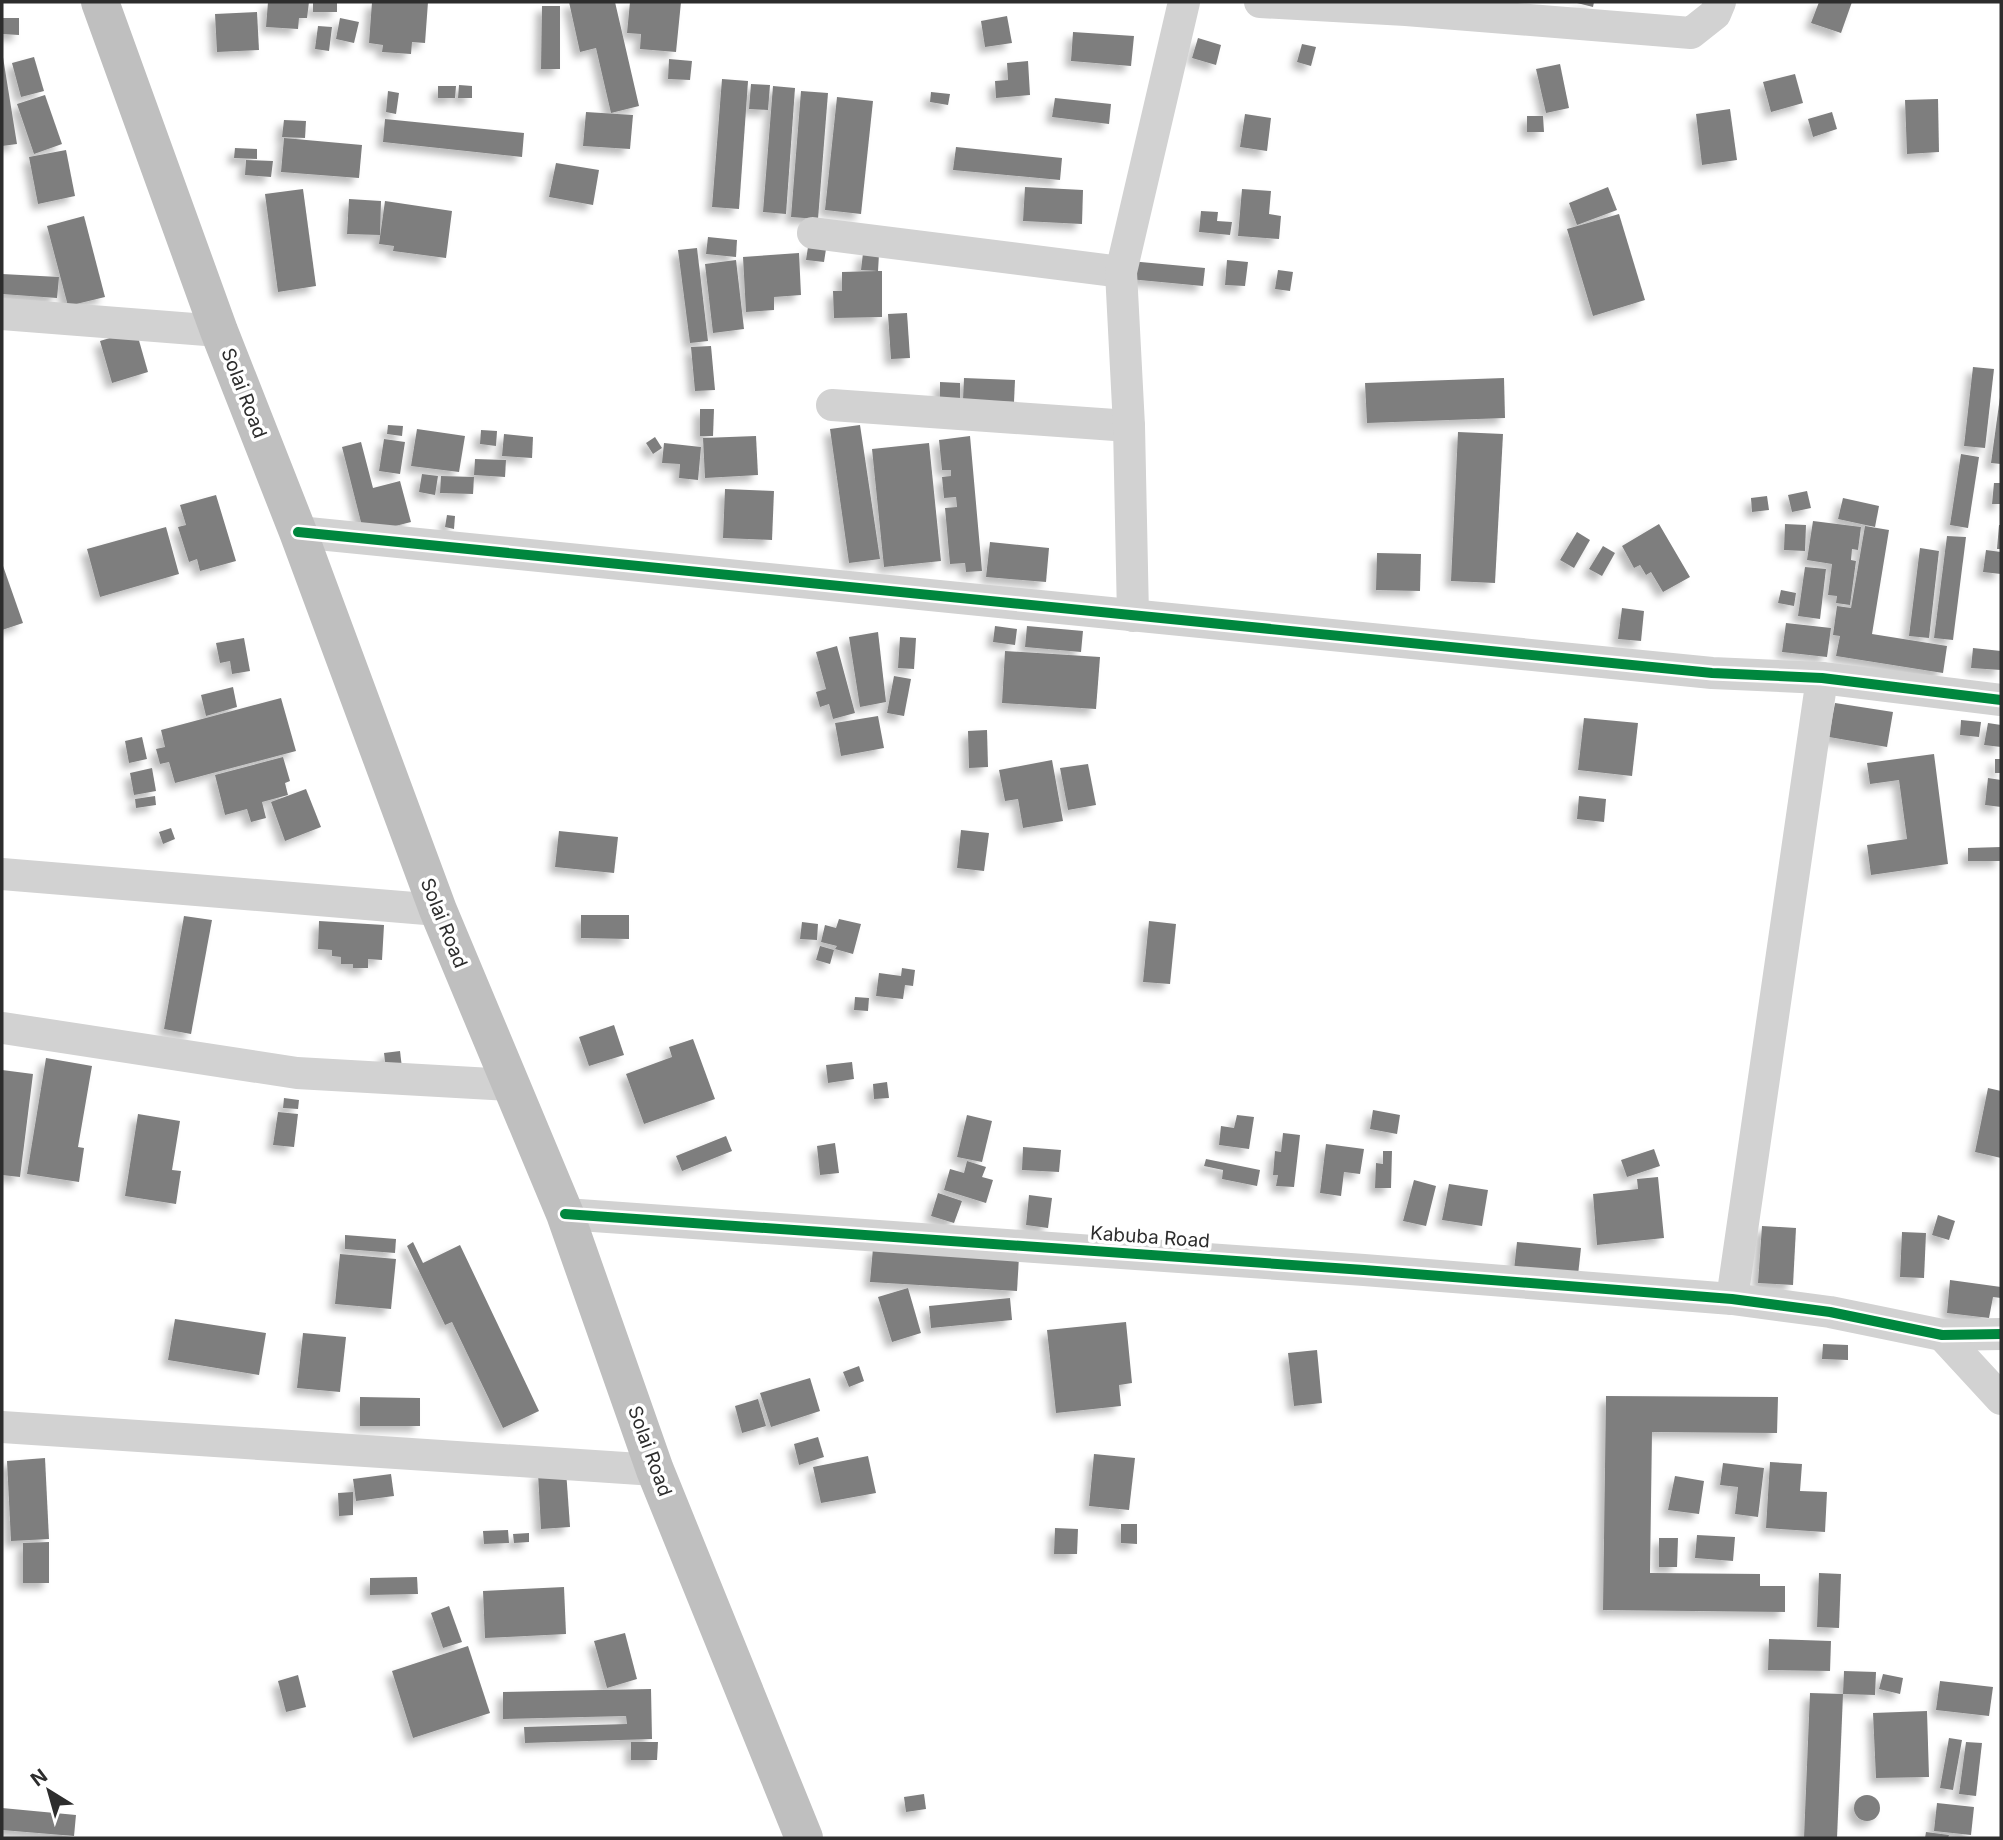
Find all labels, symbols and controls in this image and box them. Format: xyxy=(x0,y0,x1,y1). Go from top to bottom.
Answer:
street label: Solai Road xyxy=(216,345,272,441)
street label: Solai Road xyxy=(416,875,472,971)
street label: Kabuba Road xyxy=(1089,1221,1211,1253)
street label: Solai Road xyxy=(623,1403,677,1499)
north arrow xyxy=(14,1756,84,1826)
text: N xyxy=(26,1764,52,1791)

